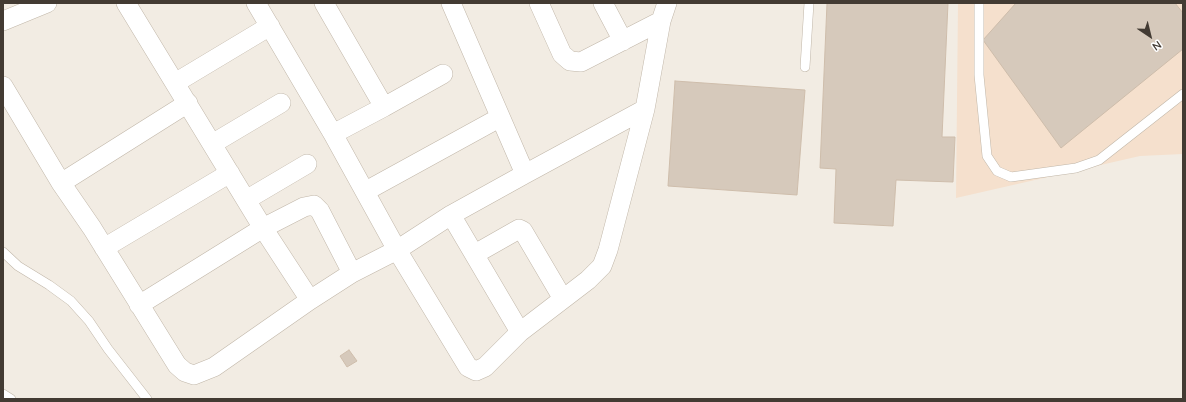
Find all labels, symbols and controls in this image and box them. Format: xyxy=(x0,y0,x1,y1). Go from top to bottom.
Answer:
north arrow xyxy=(1130,16,1170,56)
text: N xyxy=(1150,38,1164,54)

